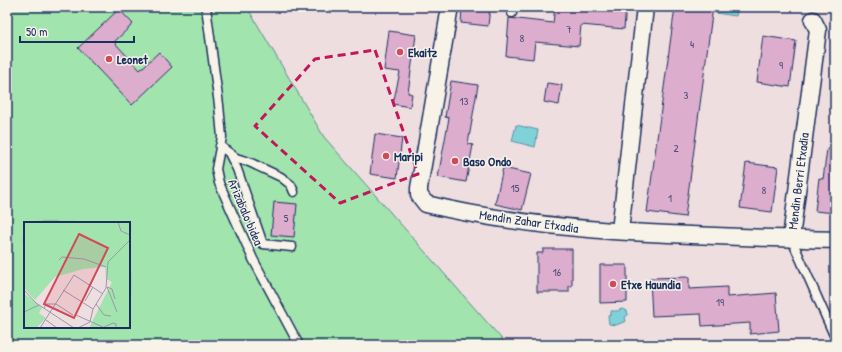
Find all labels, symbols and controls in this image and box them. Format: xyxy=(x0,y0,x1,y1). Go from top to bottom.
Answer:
scale bar xyxy=(20,18,134,44)
house number: 7 xyxy=(566,22,572,36)
text: 50 m xyxy=(26,23,47,40)
house number: 8 xyxy=(520,31,525,45)
house number: 4 xyxy=(690,37,694,51)
place label: Ekaitz xyxy=(408,43,438,61)
marker: Ekaitz xyxy=(395,47,405,57)
place label: Leonet xyxy=(117,50,148,68)
marker: Leonet xyxy=(104,54,114,64)
house number: 9 xyxy=(779,58,783,72)
house number: 3 xyxy=(684,88,689,102)
house number: 13 xyxy=(460,94,469,108)
street label: Mendin Berri Etxadia xyxy=(783,132,813,230)
house number: 2 xyxy=(673,141,679,155)
place label: Maripi xyxy=(394,147,423,166)
marker: Maripi xyxy=(381,151,391,161)
place label: Baso Ondo xyxy=(463,152,512,170)
marker: Baso Ondo xyxy=(450,156,460,166)
street label: Arizabalo bidea xyxy=(224,176,268,248)
house number: 15 xyxy=(511,181,520,195)
house number: 8 xyxy=(762,183,767,197)
house number: 1 xyxy=(668,191,672,205)
street label: Mendin Zahar Etxadia xyxy=(478,205,580,237)
house number: 5 xyxy=(284,211,289,225)
inset map xyxy=(24,222,130,328)
house number: 16 xyxy=(553,265,562,279)
place label: Etxe Haundia xyxy=(621,275,681,293)
marker: Etxe Haundia xyxy=(608,279,618,289)
house number: 19 xyxy=(716,295,724,309)

